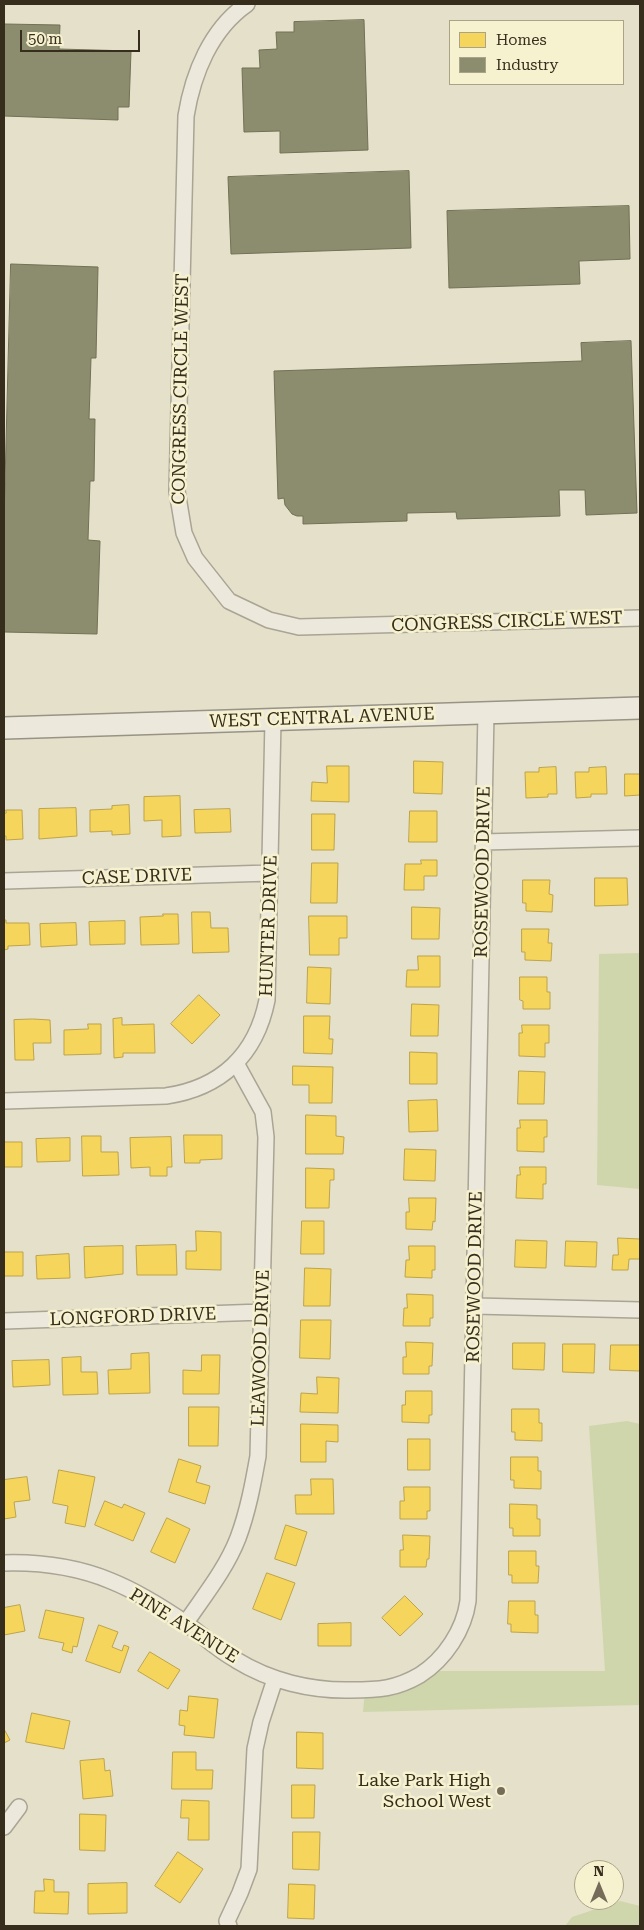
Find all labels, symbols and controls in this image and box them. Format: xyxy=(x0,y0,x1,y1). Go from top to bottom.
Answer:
scale bar xyxy=(22,20,142,52)
legend xyxy=(449,20,624,85)
text: 50 m xyxy=(28,30,62,48)
text: Homes xyxy=(496,31,547,49)
text: Industry xyxy=(496,56,558,74)
street label: CONGRESS CIRCLE WEST xyxy=(168,273,194,505)
street label: CONGRESS CIRCLE WEST xyxy=(391,607,623,637)
street label: WEST CENTRAL AVENUE xyxy=(209,703,435,733)
street label: ROSEWOOD DRIVE xyxy=(471,786,495,958)
street label: HUNTER DRIVE xyxy=(256,855,282,997)
street label: CASE DRIVE xyxy=(81,864,193,890)
street label: ROSEWOOD DRIVE xyxy=(463,1191,487,1363)
street label: LEAWOOD DRIVE xyxy=(247,1269,275,1427)
street label: LONGFORD DRIVE xyxy=(49,1303,217,1331)
street label: PINE AVENUE xyxy=(125,1584,243,1668)
place label: Lake Park High School West xyxy=(358,1770,491,1812)
marker: Lake Park High School West xyxy=(495,1785,507,1797)
north arrow xyxy=(574,1860,624,1910)
text: N xyxy=(594,1863,604,1879)

